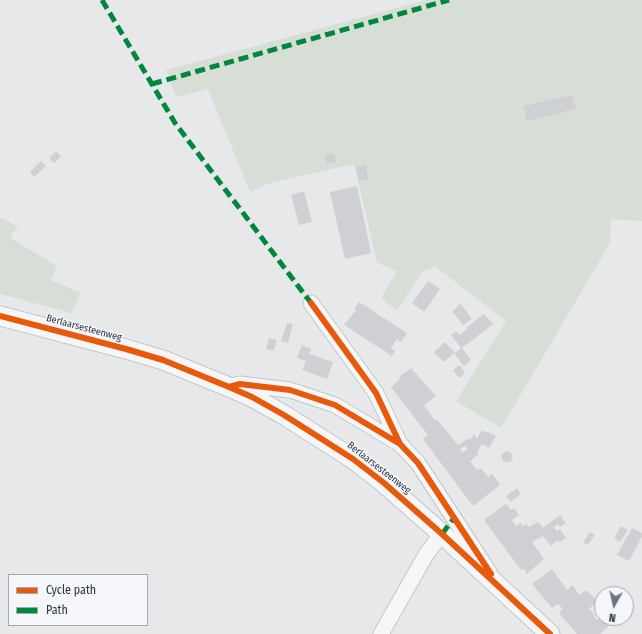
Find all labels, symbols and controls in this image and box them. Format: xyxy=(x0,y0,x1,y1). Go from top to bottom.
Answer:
street label: Berlaarsesteenweg xyxy=(45,312,123,344)
street label: Berlaarsesteenweg xyxy=(345,439,413,497)
legend xyxy=(8,574,148,626)
text: Cycle path xyxy=(46,583,96,597)
north arrow xyxy=(594,586,634,626)
text: Path xyxy=(46,603,68,617)
text: N xyxy=(608,610,617,624)

